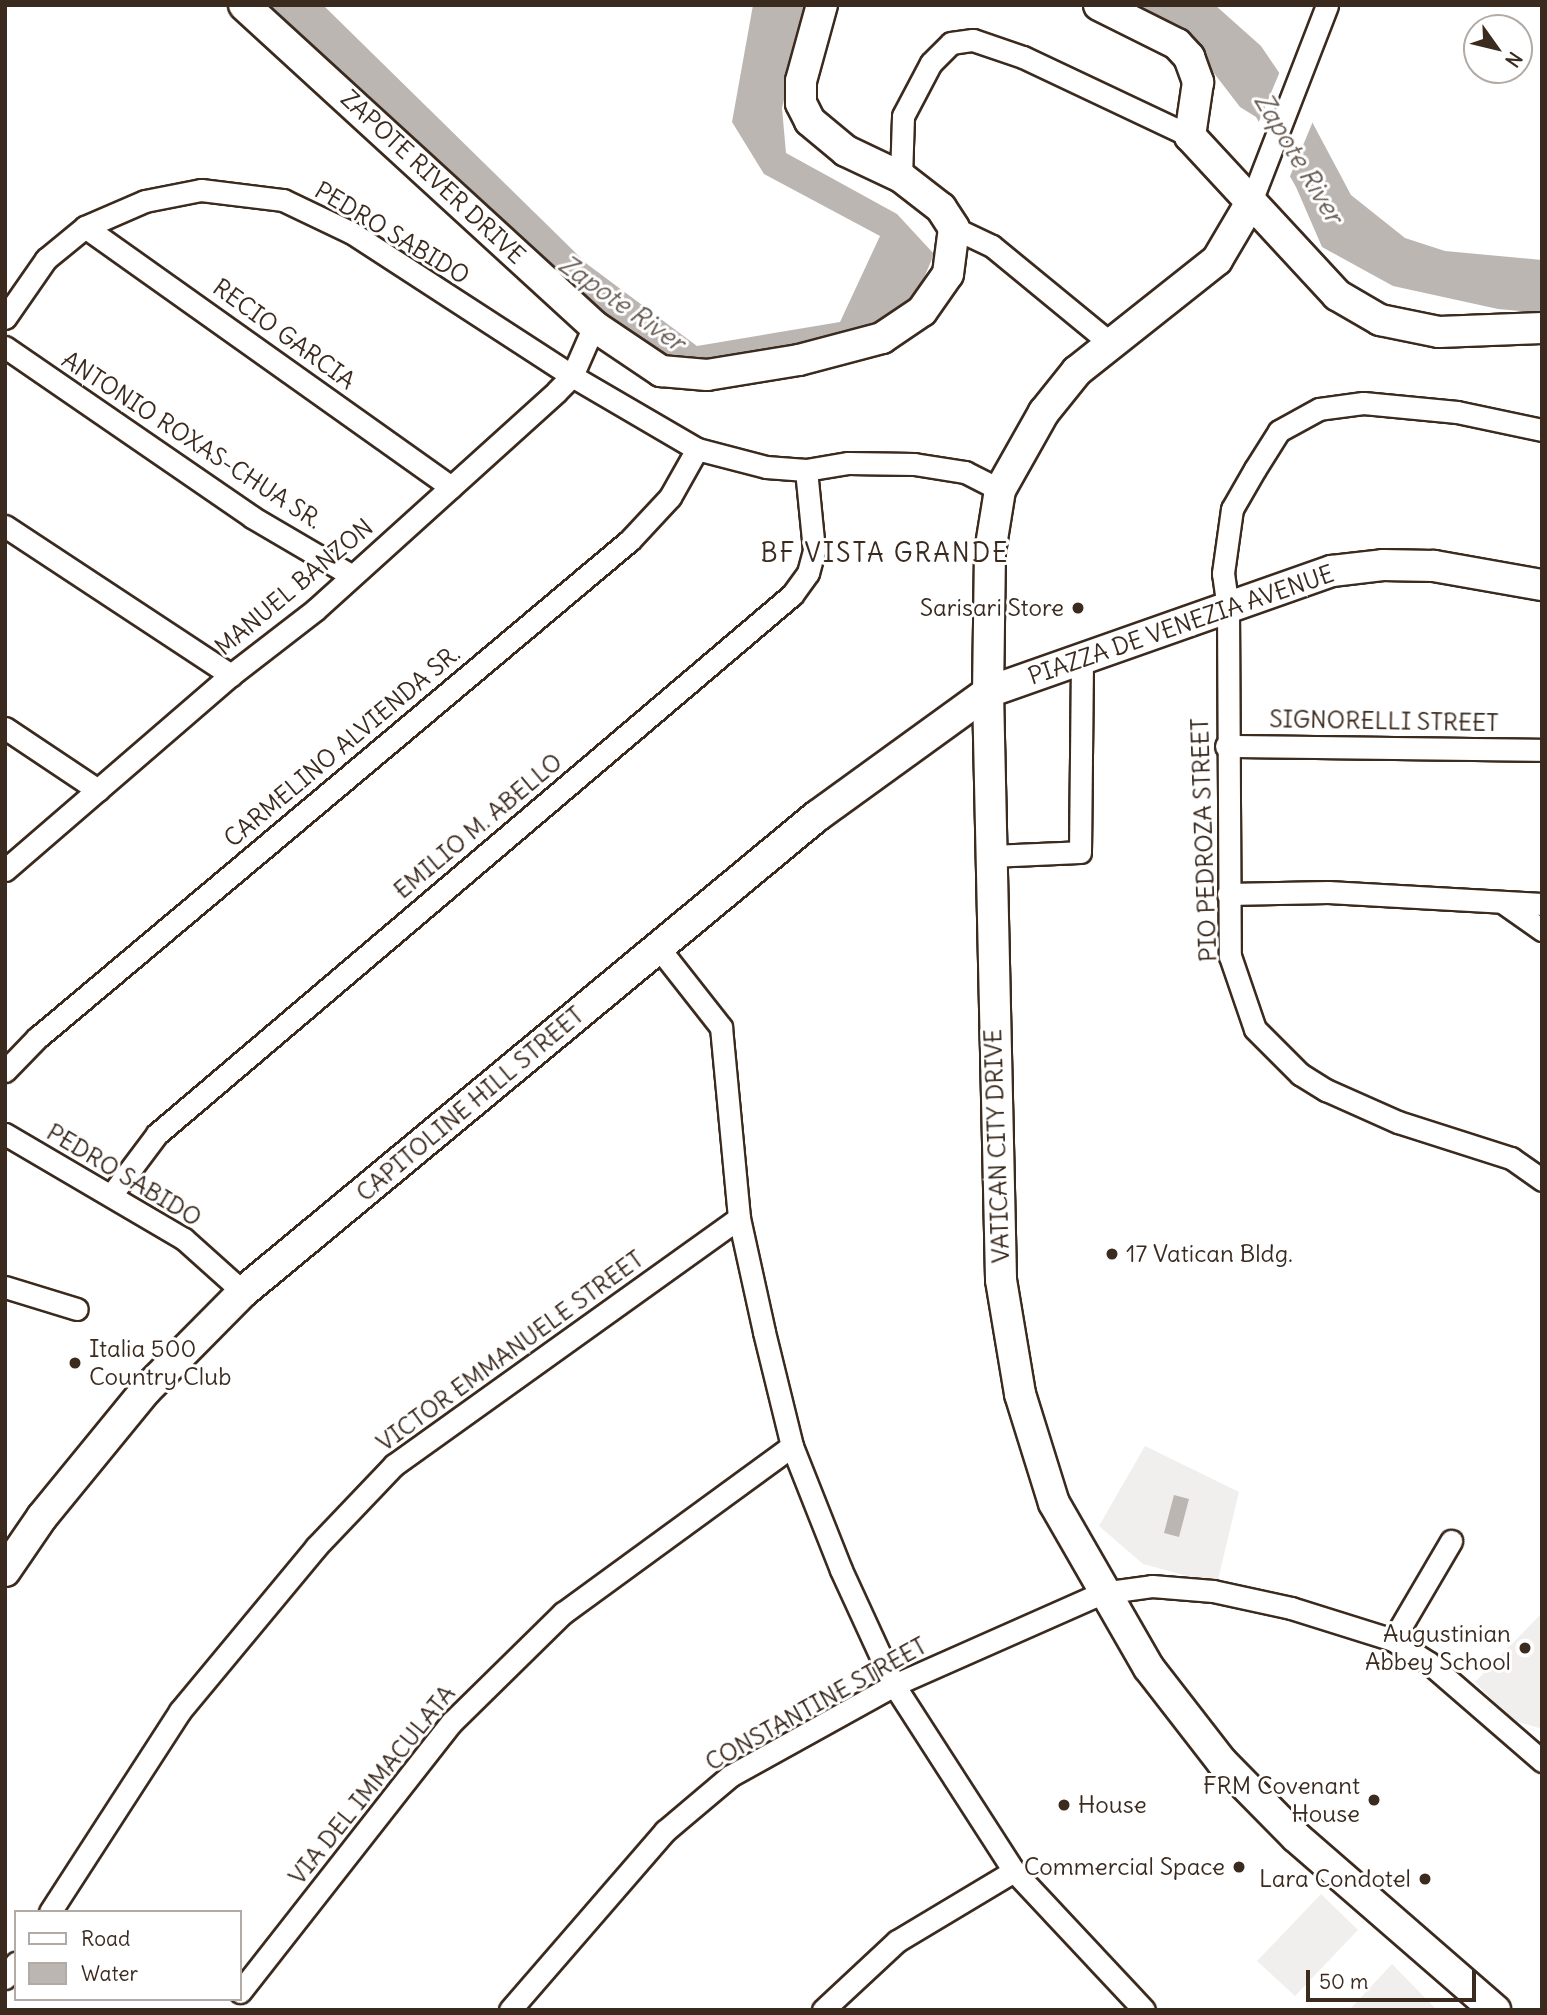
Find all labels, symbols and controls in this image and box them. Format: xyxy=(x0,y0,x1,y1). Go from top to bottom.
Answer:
north arrow xyxy=(1463,14,1533,84)
text: N xyxy=(1500,47,1527,72)
street label: ZAPOTE RIVER DRIVE xyxy=(335,84,531,270)
water label: Zapote River xyxy=(1248,87,1350,229)
street label: PEDRO SABIDO xyxy=(309,176,475,290)
water label: Zapote River xyxy=(553,248,691,358)
street label: RECIO GARCIA xyxy=(207,273,361,395)
street label: ANTONIO ROXAS-CHUA SR. xyxy=(57,345,327,535)
street label: MANUEL BANZON xyxy=(209,513,379,661)
district label: BF VISTA GRANDE xyxy=(762,537,1008,569)
street label: PIAZZA DE VENEZIA AVENUE xyxy=(1024,559,1338,691)
place label: Sarisari Store xyxy=(920,594,1064,622)
marker: Sarisari Store xyxy=(1070,600,1086,616)
street label: CARMELINO ALVIENDA SR. xyxy=(218,639,466,853)
street label: SIGNORELLI STREET xyxy=(1269,705,1499,737)
street label: PIO PEDROZA STREET xyxy=(1185,718,1223,962)
street label: EMILIO M. ABELLO xyxy=(388,747,568,905)
street label: CAPITOLINE HILL STREET xyxy=(351,1001,589,1207)
street label: VATICAN CITY DRIVE xyxy=(979,1028,1015,1264)
street label: PEDRO SABIDO xyxy=(41,1118,207,1232)
place label: 17 Vatican Bldg. xyxy=(1126,1240,1293,1268)
street label: VICTOR EMMANUELE STREET xyxy=(371,1245,649,1457)
marker: 17 Vatican Bldg. xyxy=(1104,1246,1120,1262)
place label: Italia 500 Country Club xyxy=(89,1335,231,1391)
marker: Italia 500 Country Club xyxy=(67,1355,83,1371)
place label: Augustinian Abbey School xyxy=(1365,1620,1511,1676)
street label: CONSTANTINE STREET xyxy=(700,1631,932,1777)
marker: Augustinian Abbey School xyxy=(1517,1640,1533,1656)
street label: VIA DEL IMMACULATA xyxy=(283,1680,461,1890)
place label: FRM Covenant House xyxy=(1203,1772,1360,1828)
place label: House xyxy=(1078,1791,1147,1819)
marker: FRM Covenant House xyxy=(1366,1792,1382,1808)
marker: House xyxy=(1056,1797,1072,1813)
place label: Commercial Space xyxy=(1024,1853,1225,1881)
marker: Commercial Space xyxy=(1231,1859,1247,1875)
place label: Lara Condotel xyxy=(1259,1865,1411,1893)
marker: Lara Condotel xyxy=(1417,1871,1433,1887)
legend xyxy=(14,1910,242,2001)
text: Road xyxy=(81,1925,130,1952)
scale bar xyxy=(1309,1955,1479,1999)
text: Water xyxy=(81,1960,138,1987)
text: 50 m xyxy=(1319,1968,1368,1995)

